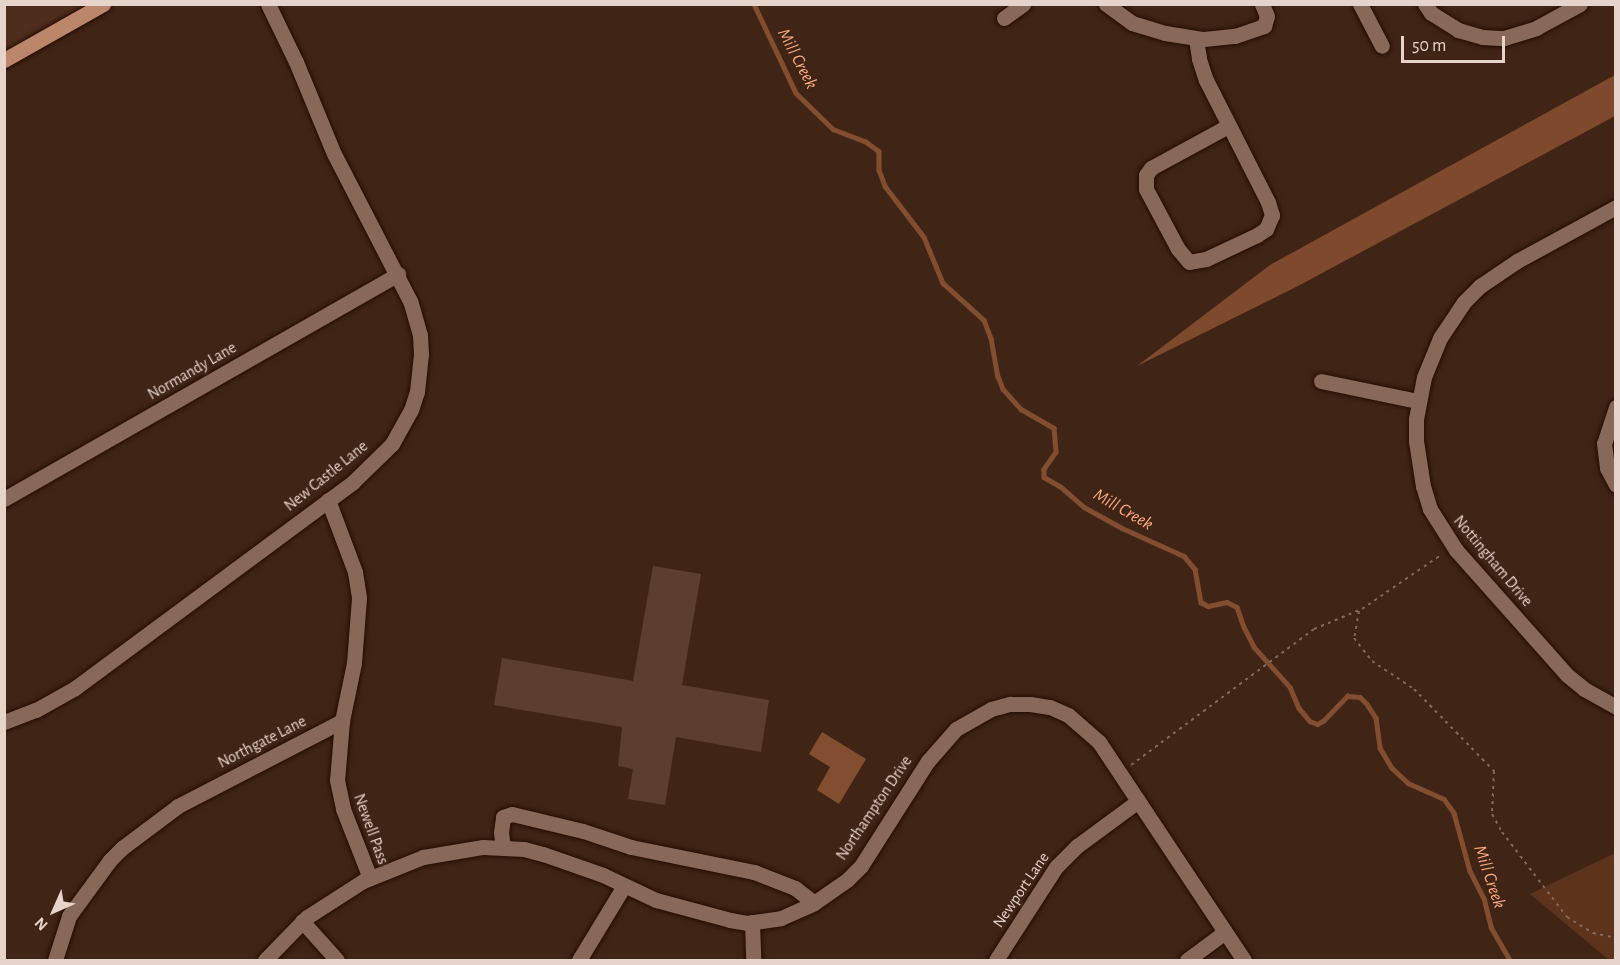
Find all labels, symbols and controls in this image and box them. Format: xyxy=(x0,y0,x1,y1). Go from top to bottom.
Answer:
scale bar xyxy=(1404,24,1508,62)
water label: Mill Creek xyxy=(772,25,822,93)
text: 50 m xyxy=(1412,37,1446,55)
street label: Normandy Lane xyxy=(144,338,240,404)
street label: New Castle Lane xyxy=(280,437,372,515)
water label: Mill Creek xyxy=(1089,484,1157,536)
street label: Nottingham Drive xyxy=(1449,512,1537,610)
street label: Northgate Lane xyxy=(215,712,309,772)
street label: Northampton Drive xyxy=(832,752,916,864)
street label: Newell Pass xyxy=(349,791,393,867)
water label: Mill Creek xyxy=(1468,843,1510,911)
street label: Newport Lane xyxy=(989,849,1053,931)
north arrow xyxy=(24,881,84,941)
text: N xyxy=(32,914,51,933)

